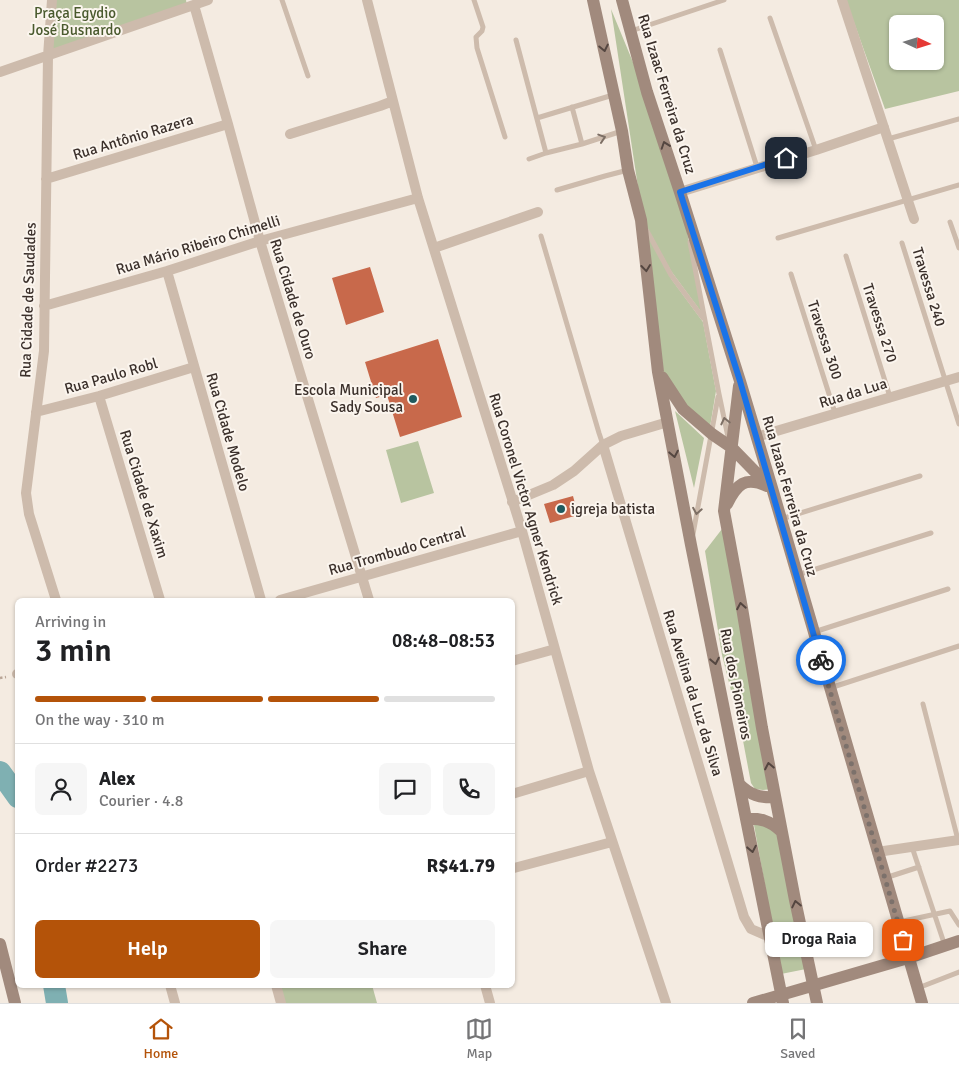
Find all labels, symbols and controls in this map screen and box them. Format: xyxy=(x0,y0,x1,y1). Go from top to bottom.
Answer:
park label: Praça Egydio José Busnardo xyxy=(29,4,122,39)
street label: Rua Izaac Ferreira da Cruz xyxy=(634,12,700,176)
north arrow xyxy=(889,15,944,70)
map controls xyxy=(889,15,944,70)
one-way arrow xyxy=(598,43,609,52)
street label: Rua Antônio Razera xyxy=(71,110,195,164)
one-way arrow xyxy=(597,134,606,144)
pin xyxy=(765,137,807,179)
one-way arrow xyxy=(661,142,671,150)
icon: home xyxy=(772,144,800,172)
street label: Rua Mário Ribeiro Chimelli xyxy=(114,211,282,279)
street label: Rua Cidade de Saudades xyxy=(16,222,40,378)
street label: Rua Cidade de Ouro xyxy=(266,237,320,362)
street label: Travessa 240 xyxy=(908,245,950,329)
one-way arrow xyxy=(640,265,651,273)
street label: Travessa 270 xyxy=(859,281,901,365)
street label: Travessa 300 xyxy=(804,298,846,382)
street label: Rua Paulo Robl xyxy=(62,354,160,398)
street label: Rua Cidade Modelo xyxy=(202,371,254,494)
street label: Rua da Lua xyxy=(817,374,889,412)
place label: Escola Municipal Sady Sousa xyxy=(294,381,403,416)
street label: Rua Coronel Victor Agner Kendrick xyxy=(485,391,567,608)
marker: Escola Municipal Sady Sousa xyxy=(407,393,419,405)
street label: Rua Izaac Ferreira da Cruz xyxy=(758,414,822,579)
one-way arrow xyxy=(720,416,731,425)
street label: Rua Cidade de Xaxim xyxy=(116,428,172,560)
one-way arrow xyxy=(668,450,679,459)
place label: igreja batista xyxy=(571,500,655,518)
marker: igreja batista xyxy=(555,503,567,515)
one-way arrow xyxy=(693,507,703,516)
street label: Rua Trombudo Central xyxy=(326,523,468,579)
one-way arrow xyxy=(737,601,747,610)
street label: Rua Avelina da Luz da Silva xyxy=(659,608,727,778)
text: Arriving in xyxy=(35,612,106,632)
street label: Rua dos Pioneiros xyxy=(716,627,756,742)
text: 08:48–08:53 xyxy=(392,629,495,653)
text: 3 min xyxy=(35,631,112,670)
courier xyxy=(796,635,846,685)
icon: bike xyxy=(807,646,835,674)
one-way arrow xyxy=(709,657,719,666)
text: On the way · 310 m xyxy=(35,710,165,730)
one-way arrow xyxy=(764,761,775,770)
button: person xyxy=(35,763,87,815)
button: chat xyxy=(379,763,431,815)
button: phone xyxy=(443,763,495,815)
text: Alex xyxy=(99,767,135,791)
text: Courier · 4.8 xyxy=(99,791,183,811)
one-way arrow xyxy=(746,845,757,854)
text: Order #2273 xyxy=(35,854,138,878)
text: R$41.79 xyxy=(427,854,495,878)
one-way arrow xyxy=(791,900,802,908)
pin xyxy=(882,919,924,961)
button: Help xyxy=(35,920,260,978)
button: Share xyxy=(270,920,495,978)
callout: Droga Raia xyxy=(766,922,873,958)
icon: bag xyxy=(889,926,917,954)
text: Droga Raia xyxy=(781,929,857,949)
tab: Home xyxy=(143,1015,178,1062)
tab: Map xyxy=(465,1015,493,1062)
tab: Saved xyxy=(780,1015,816,1062)

